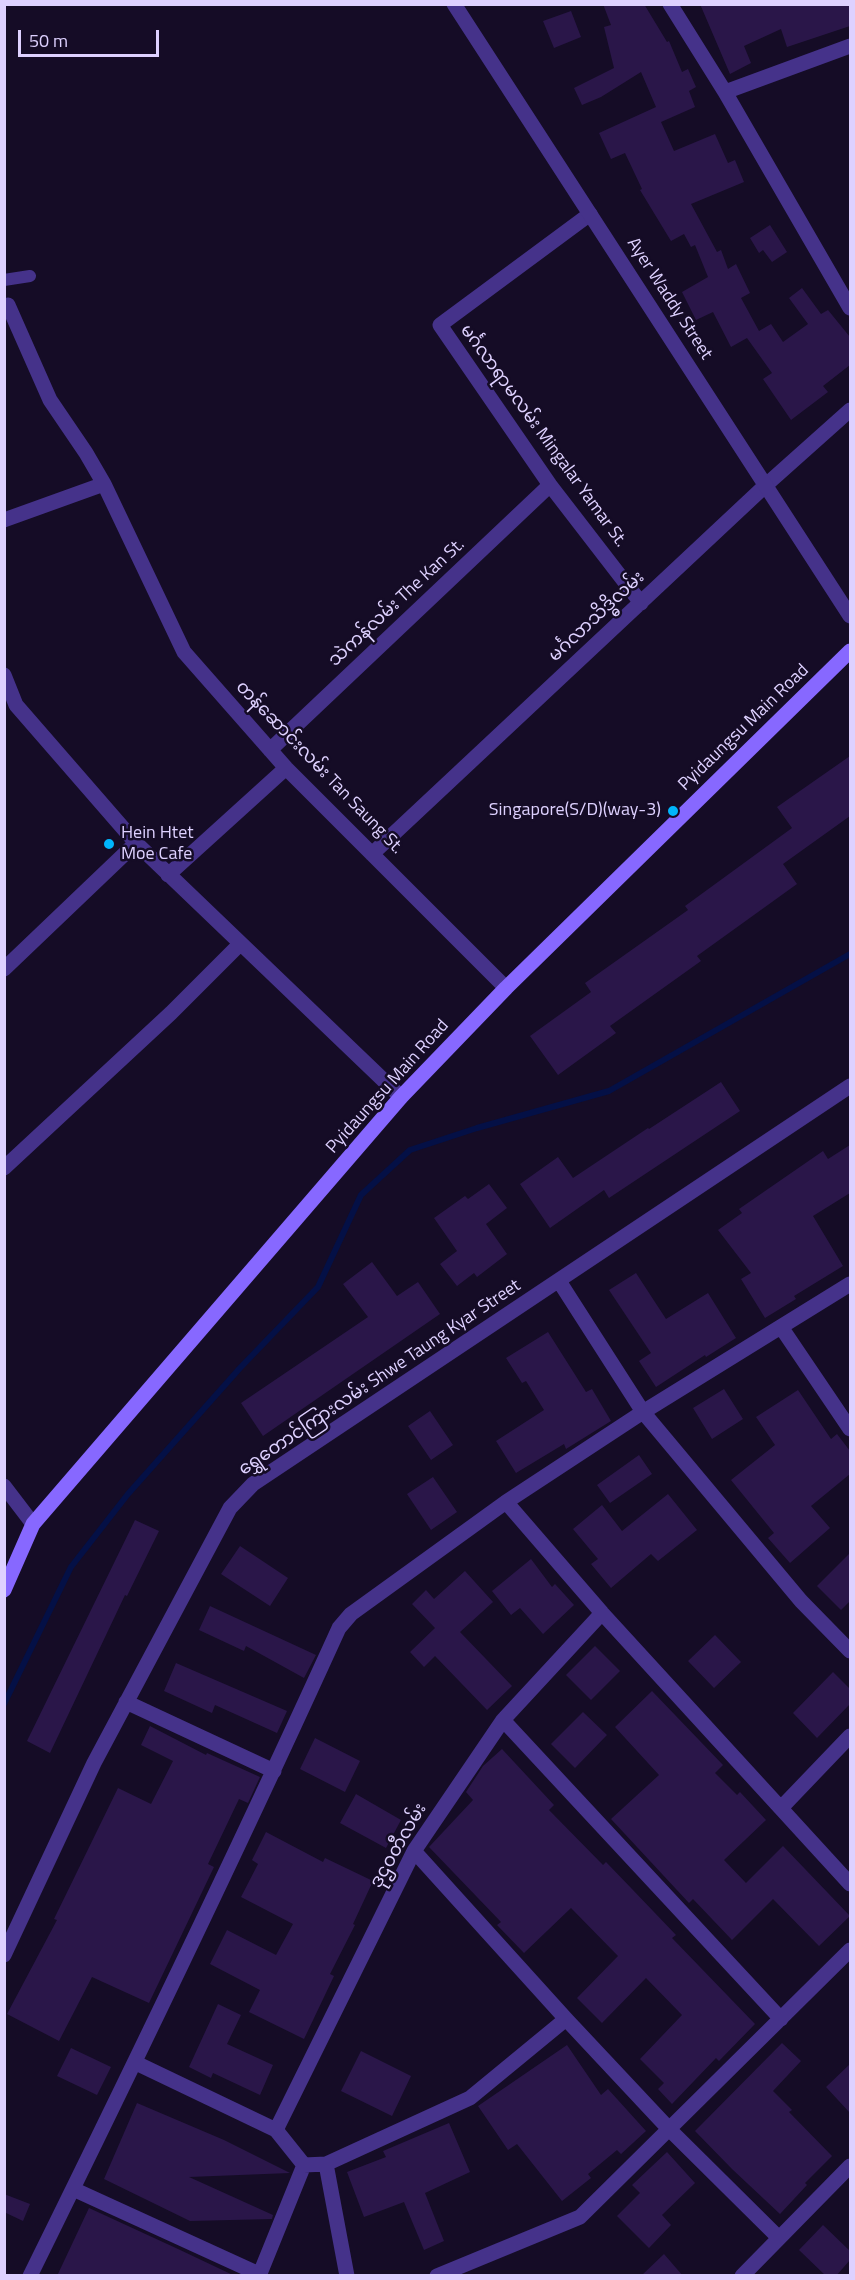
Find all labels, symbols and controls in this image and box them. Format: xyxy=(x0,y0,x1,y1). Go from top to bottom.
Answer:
scale bar xyxy=(21,18,162,56)
text: 50 m xyxy=(29,27,68,54)
street label: Ayer Waddy Street xyxy=(622,234,716,364)
street label: မင်္ဂလာရာမလမ်း Mingalar Yamar St. xyxy=(455,320,631,552)
street label: သဲကန်လမ်း The Kan St. xyxy=(324,534,470,672)
street label: မင်္ဂလာသိဒ္ဓိလမ်း xyxy=(545,567,649,667)
street label: Pyidaungsu Main Road xyxy=(674,660,814,796)
street label: တန်ဆောင်းလမ်း Tan Saung St. xyxy=(231,677,407,859)
place label: Singapore(S/D)(way-3) xyxy=(489,800,661,822)
marker: Singapore(S/D)(way-3) xyxy=(666,804,680,818)
place label: Hein Htet Moe Cafe xyxy=(121,823,194,866)
marker: Hein Htet Moe Cafe xyxy=(102,837,116,851)
street label: Pyidaungsu Main Road xyxy=(322,1016,454,1158)
street label: ရွှေတောင်ကြားလမ်း Shwe Taung Kyar Street xyxy=(235,1275,525,1481)
street label: ဒုဌဝတီလမ်း xyxy=(366,1800,432,1892)

